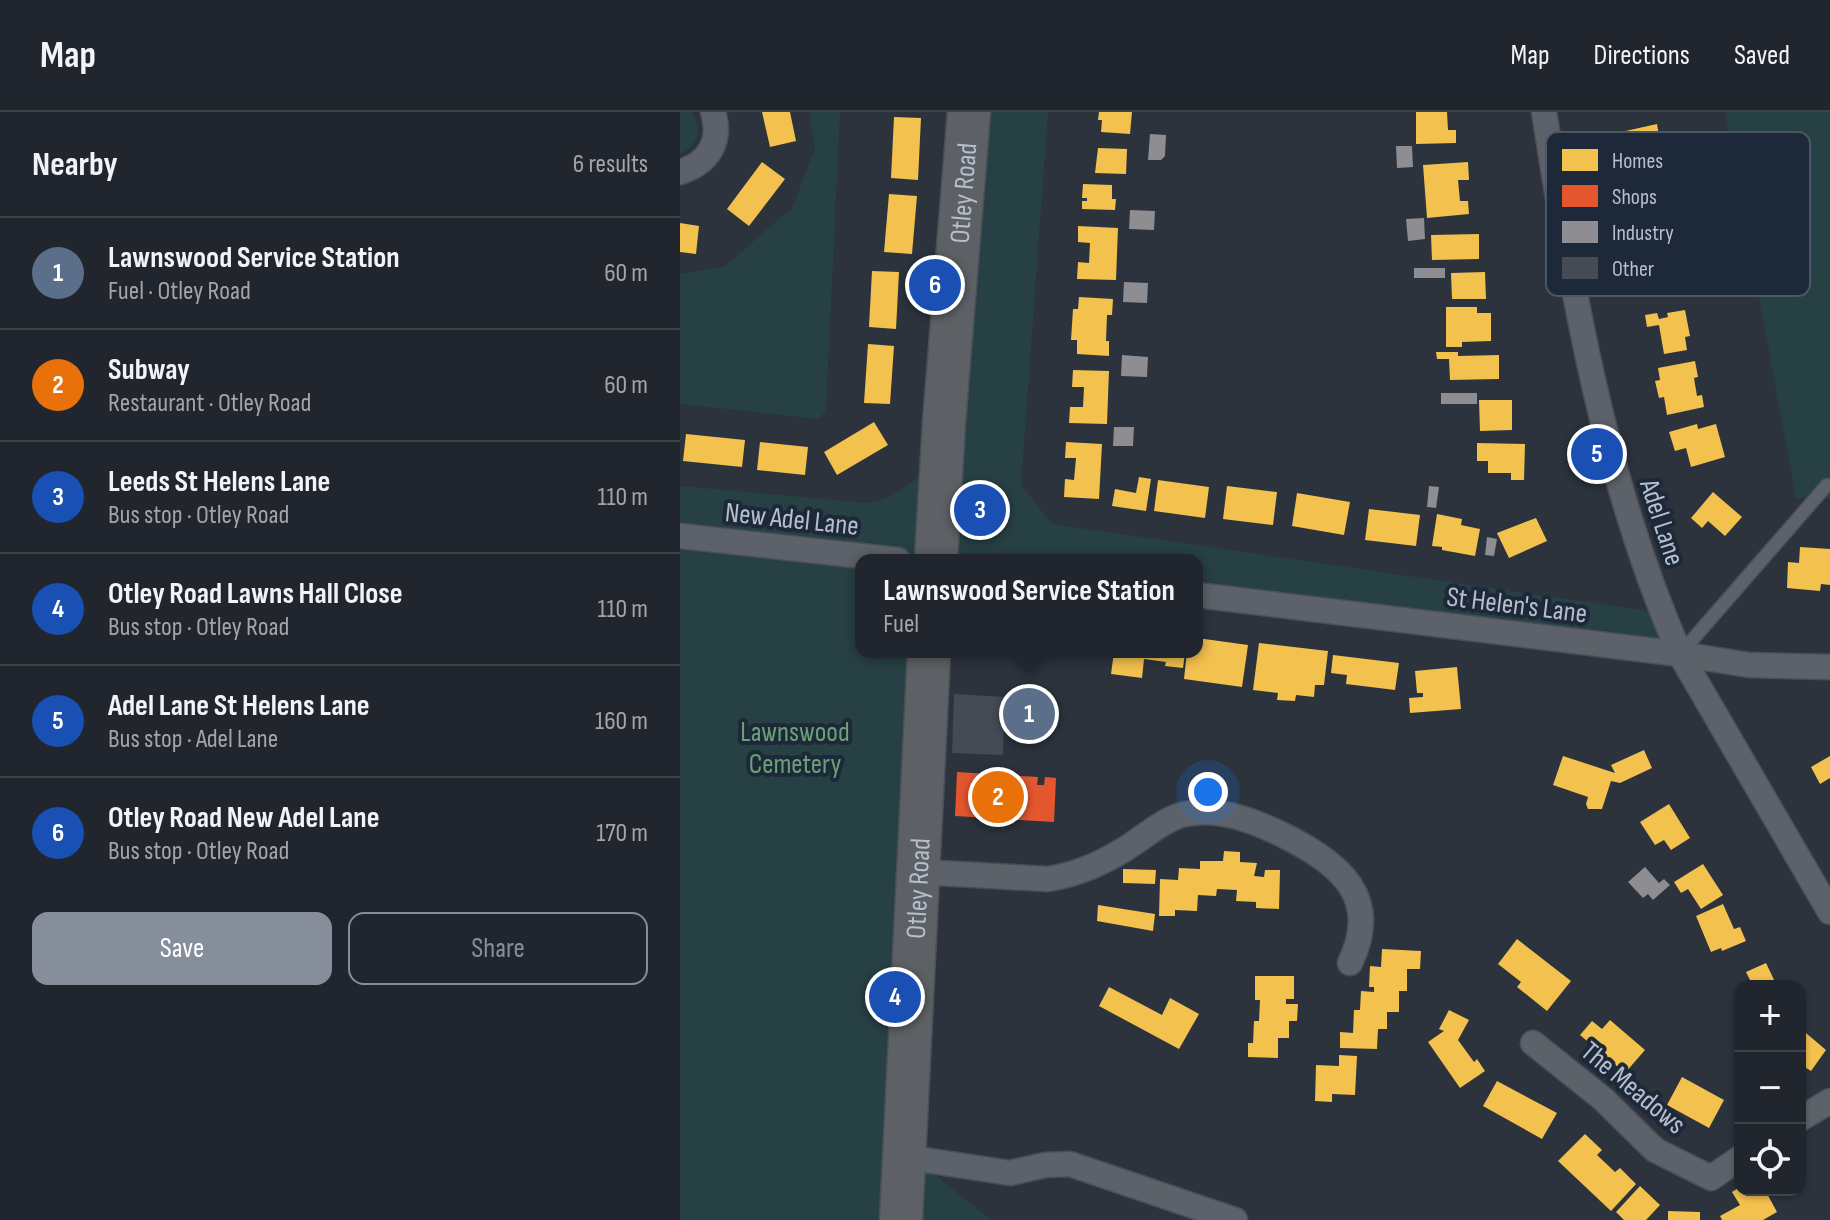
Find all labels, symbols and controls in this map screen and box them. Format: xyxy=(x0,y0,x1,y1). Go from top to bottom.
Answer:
text: Map xyxy=(40,33,96,78)
text: Map xyxy=(1511,39,1550,72)
text: Directions xyxy=(1594,39,1690,72)
text: Saved xyxy=(1734,39,1790,72)
legend xyxy=(1546,132,1810,296)
street label: Otley Road xyxy=(944,142,984,245)
text: Nearby xyxy=(32,144,118,185)
text: Homes xyxy=(1612,148,1663,175)
text: 6 results xyxy=(573,149,648,180)
text: Shops xyxy=(1612,184,1657,211)
text: Industry xyxy=(1612,220,1674,247)
text: Lawnswood Service Station xyxy=(108,240,400,276)
pin: 6 xyxy=(909,255,961,315)
text: Other xyxy=(1612,256,1654,283)
text: 1 xyxy=(53,258,63,289)
text: 60 m xyxy=(604,258,648,289)
text: Fuel · Otley Road xyxy=(108,276,251,307)
text: Subway xyxy=(108,352,190,388)
text: 2 xyxy=(52,370,64,401)
text: 60 m xyxy=(604,370,648,401)
text: Restaurant · Otley Road xyxy=(108,388,311,419)
pin: 5 xyxy=(1571,424,1623,484)
text: Leeds St Helens Lane xyxy=(108,464,330,500)
street label: Adel Lane xyxy=(1632,474,1691,570)
pin: 3 xyxy=(954,480,1006,540)
text: 3 xyxy=(52,482,64,513)
text: 110 m xyxy=(597,482,648,513)
street label: New Adel Lane xyxy=(723,496,860,543)
text: Bus stop · Otley Road xyxy=(108,500,289,531)
popup xyxy=(855,554,1203,658)
text: Lawnswood Service Station xyxy=(883,573,1175,609)
text: Otley Road Lawns Hall Close xyxy=(108,576,403,612)
street label: St Helen's Lane xyxy=(1445,581,1589,630)
text: 4 xyxy=(52,594,64,625)
text: 110 m xyxy=(597,594,648,625)
text: Fuel xyxy=(883,609,919,640)
text: Bus stop · Otley Road xyxy=(108,612,289,643)
pin: 1 xyxy=(1003,684,1055,744)
text: Adel Lane St Helens Lane xyxy=(108,688,370,724)
text: 5 xyxy=(52,706,64,737)
text: 160 m xyxy=(595,706,648,737)
park label: Lawnswood Cemetery xyxy=(740,716,850,781)
text: Bus stop · Adel Lane xyxy=(108,724,278,755)
pin: 2 xyxy=(972,767,1024,827)
your location xyxy=(1188,772,1228,812)
text: Otley Road New Adel Lane xyxy=(108,800,379,836)
text: 6 xyxy=(52,818,64,849)
text: 170 m xyxy=(596,818,648,849)
text: Bus stop · Otley Road xyxy=(108,836,289,867)
street label: Otley Road xyxy=(900,837,938,940)
button: Save xyxy=(32,912,332,985)
button: Share xyxy=(348,912,648,985)
pin: 4 xyxy=(869,967,921,1027)
map controls xyxy=(1734,980,1806,1196)
button: + xyxy=(1734,980,1806,1052)
street label: The Meadows xyxy=(1574,1035,1692,1141)
button: − xyxy=(1734,1052,1806,1124)
button: locate xyxy=(1734,1124,1806,1196)

